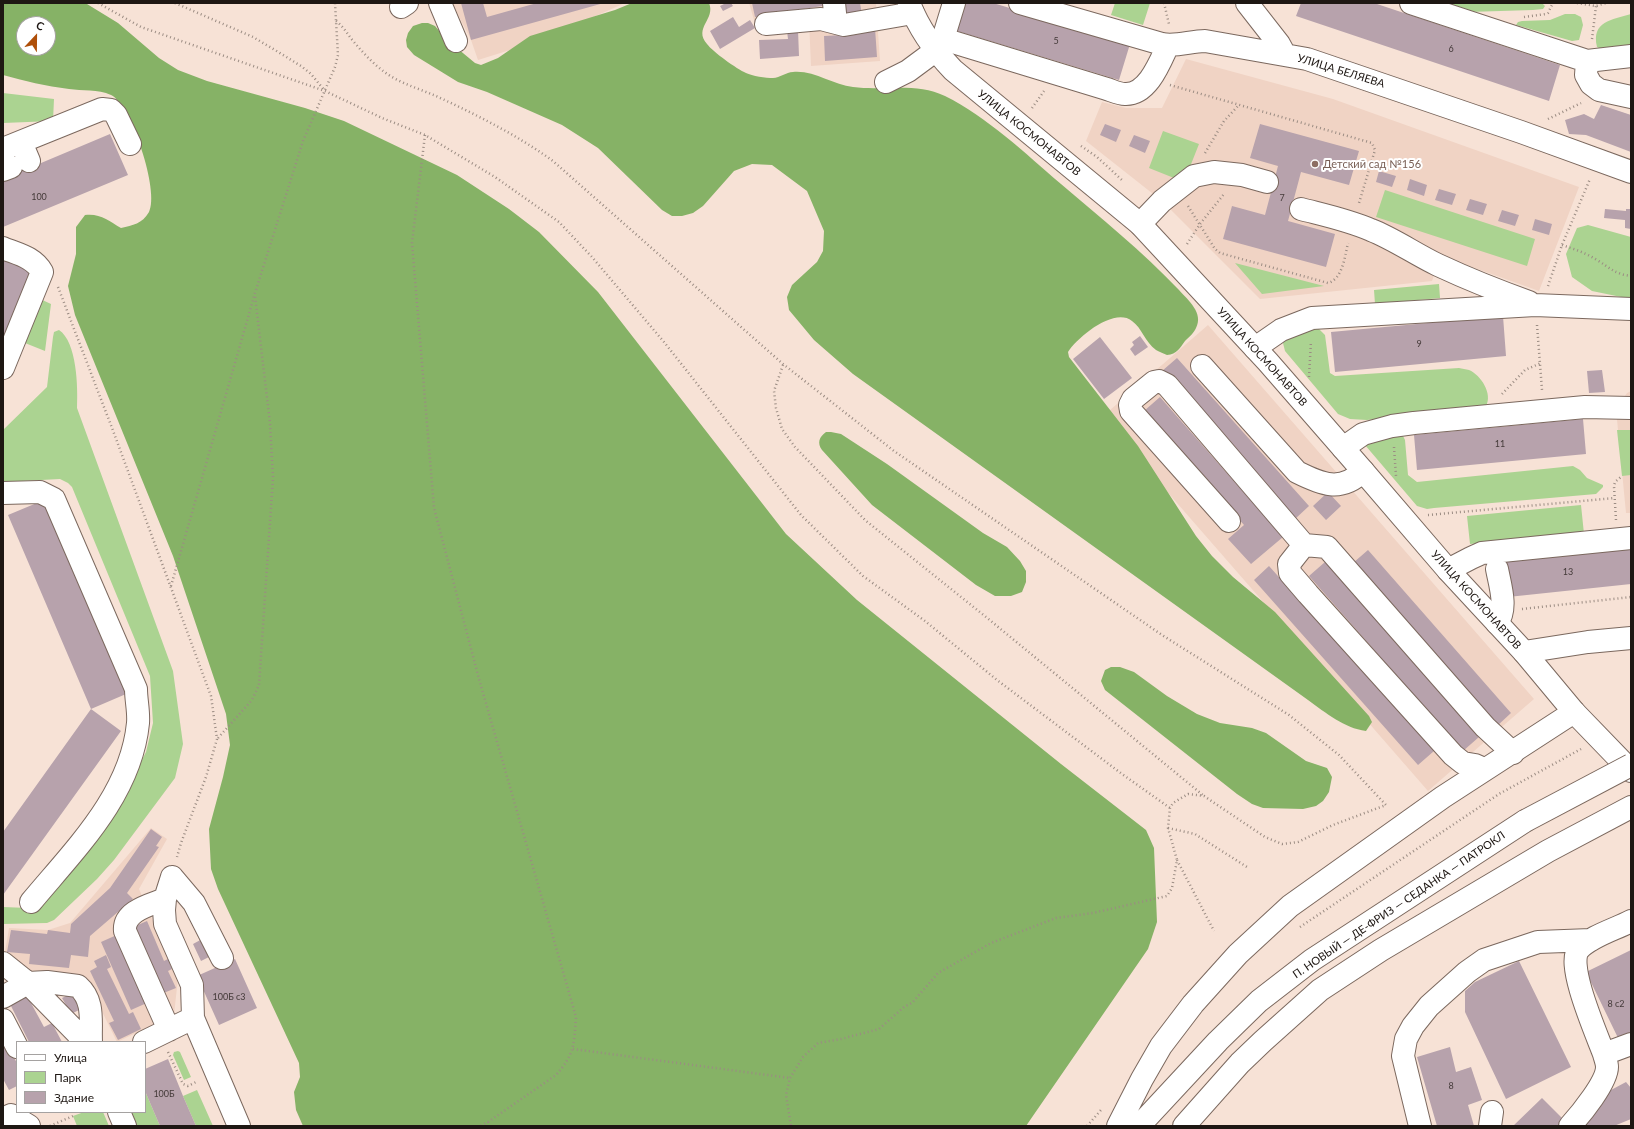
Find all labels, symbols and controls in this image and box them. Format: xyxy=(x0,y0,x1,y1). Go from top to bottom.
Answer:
north arrow xyxy=(16,16,56,56)
text: С xyxy=(34,18,46,33)
house number: 5 xyxy=(1053,36,1059,46)
house number: 6 xyxy=(1448,44,1454,54)
street label: УЛИЦА БЕЛЯЕВА xyxy=(1296,51,1386,91)
street label: УЛИЦА КОСМОНАВТОВ xyxy=(975,87,1083,179)
place label: Детский сад №156 xyxy=(1323,157,1421,171)
marker: Детский сад №156 xyxy=(1310,159,1320,169)
house number: 100 xyxy=(31,192,47,202)
house number: 7 xyxy=(1279,193,1285,203)
street label: УЛИЦА КОСМОНАВТОВ xyxy=(1214,305,1310,409)
house number: 9 xyxy=(1416,339,1422,349)
house number: 11 xyxy=(1495,439,1505,449)
street label: УЛИЦА КОСМОНАВТОВ xyxy=(1428,548,1524,652)
house number: 13 xyxy=(1563,567,1573,577)
street label: П. НОВЫЙ — ДЕ-ФРИЗ — СЕДАНКА — ПАТРОКЛ xyxy=(1290,829,1508,981)
house number: 100Б с3 xyxy=(212,992,246,1002)
house number: 8 с2 xyxy=(1607,999,1625,1009)
legend xyxy=(16,1041,146,1113)
text: Улица xyxy=(54,1050,87,1065)
text: Парк xyxy=(54,1070,82,1085)
house number: 8 xyxy=(1448,1081,1454,1091)
house number: 100Б xyxy=(153,1089,175,1099)
text: Здание xyxy=(54,1090,94,1105)

